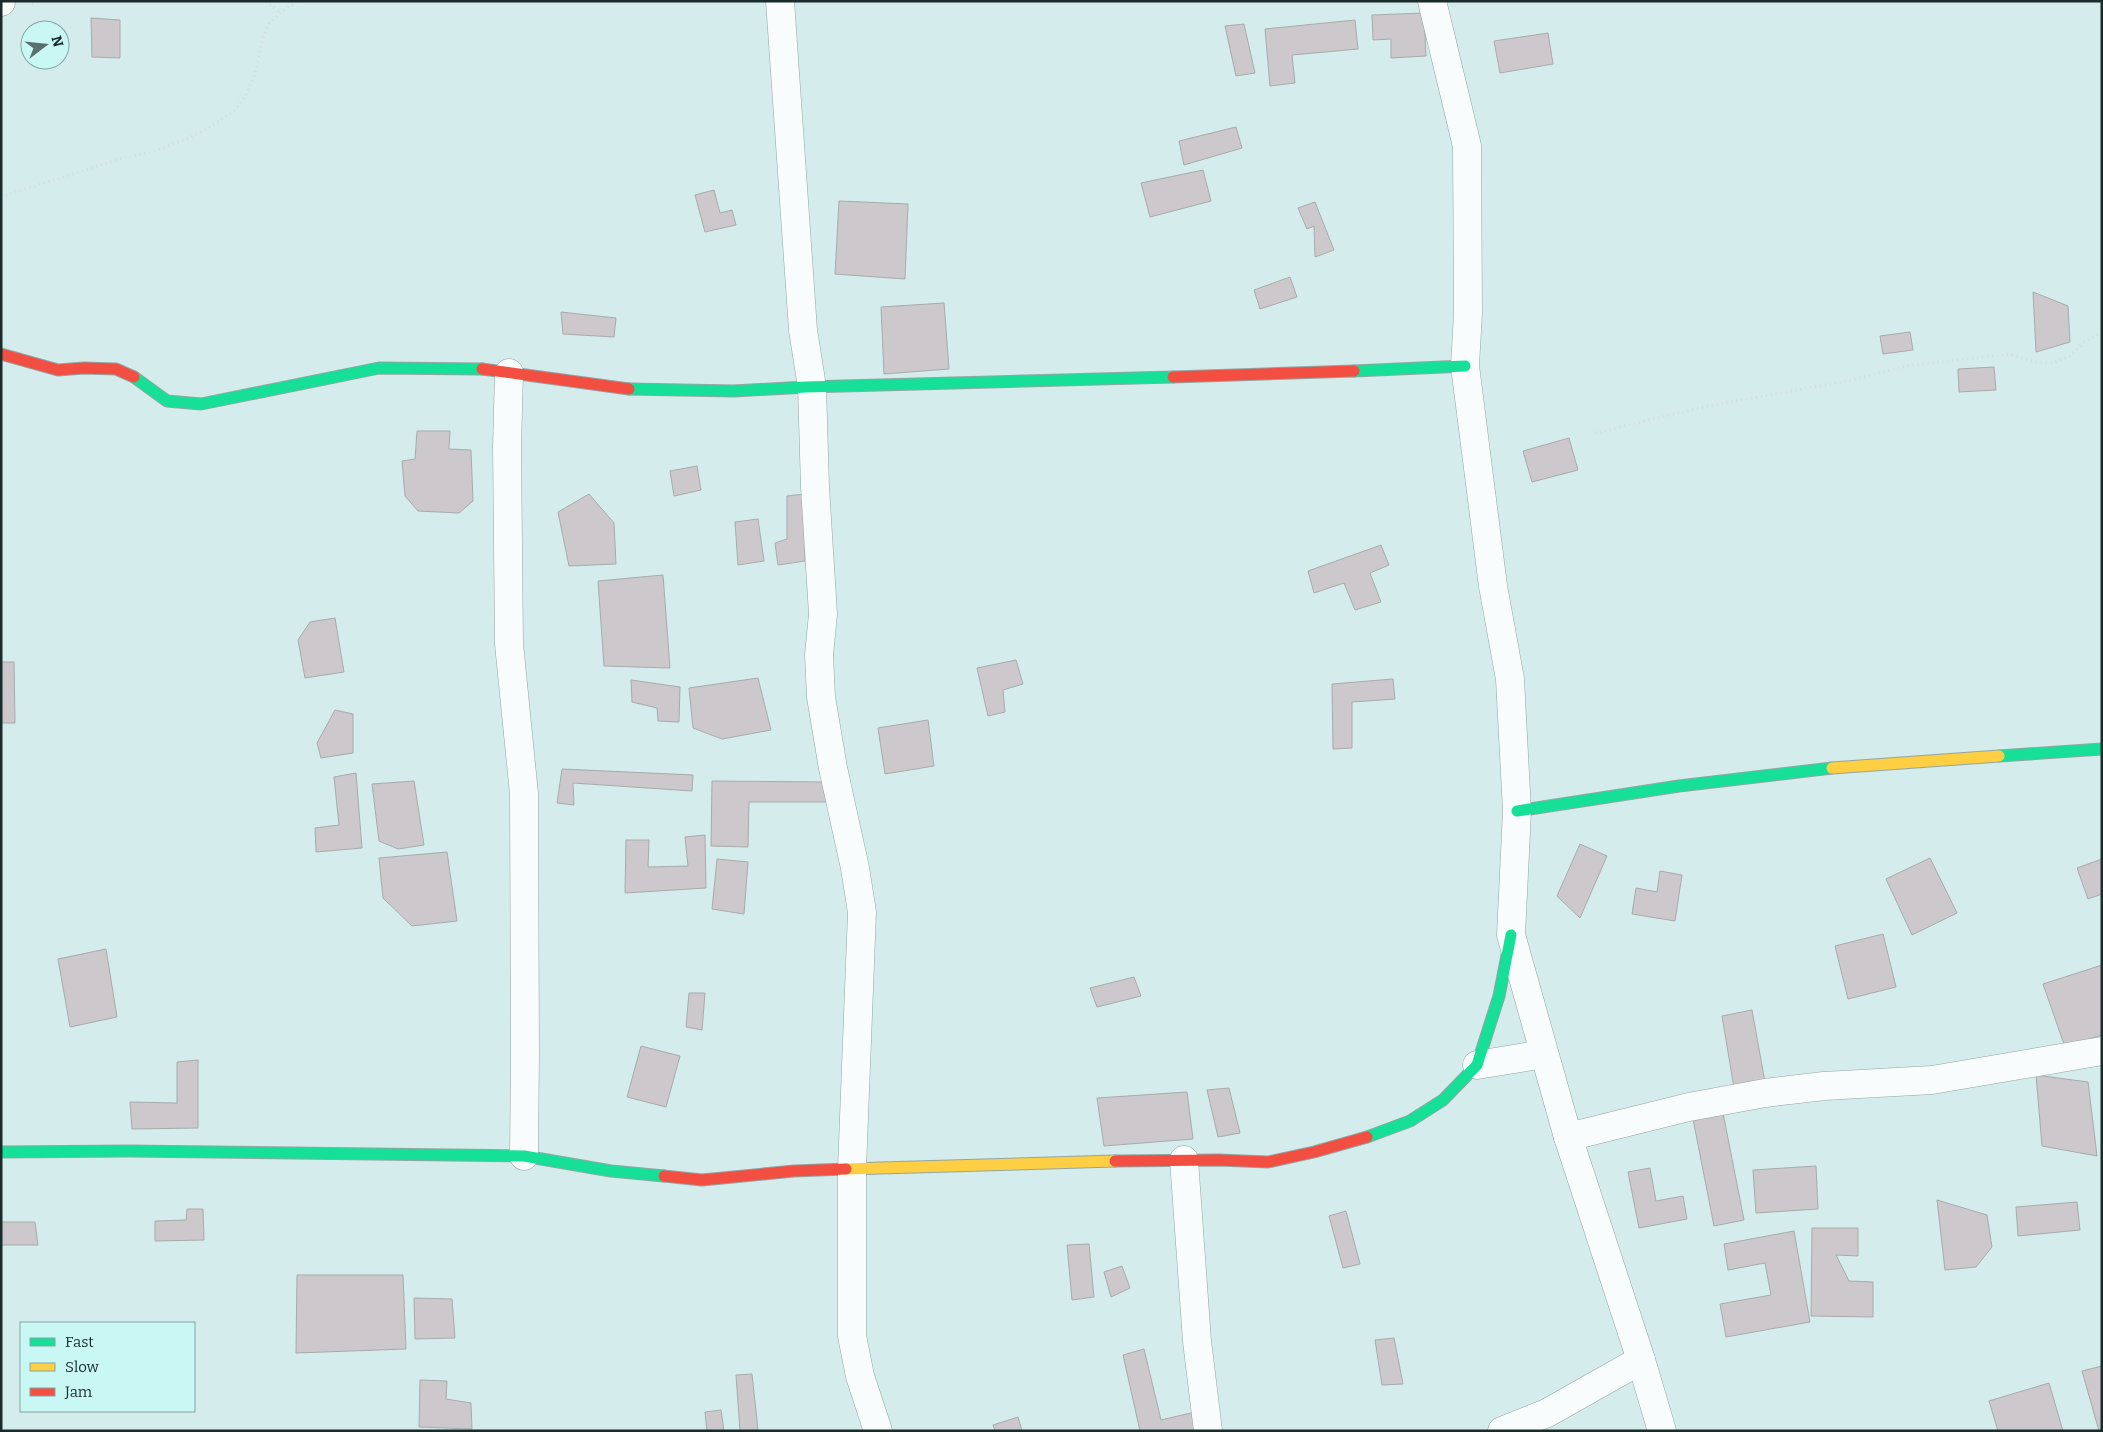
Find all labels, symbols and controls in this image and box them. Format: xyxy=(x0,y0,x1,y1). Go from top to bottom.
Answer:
north arrow xyxy=(20,20,70,70)
text: N xyxy=(47,34,67,49)
legend xyxy=(20,1322,195,1412)
text: Fast xyxy=(65,1333,94,1351)
text: Slow xyxy=(65,1358,100,1376)
text: Jam xyxy=(64,1383,93,1401)

